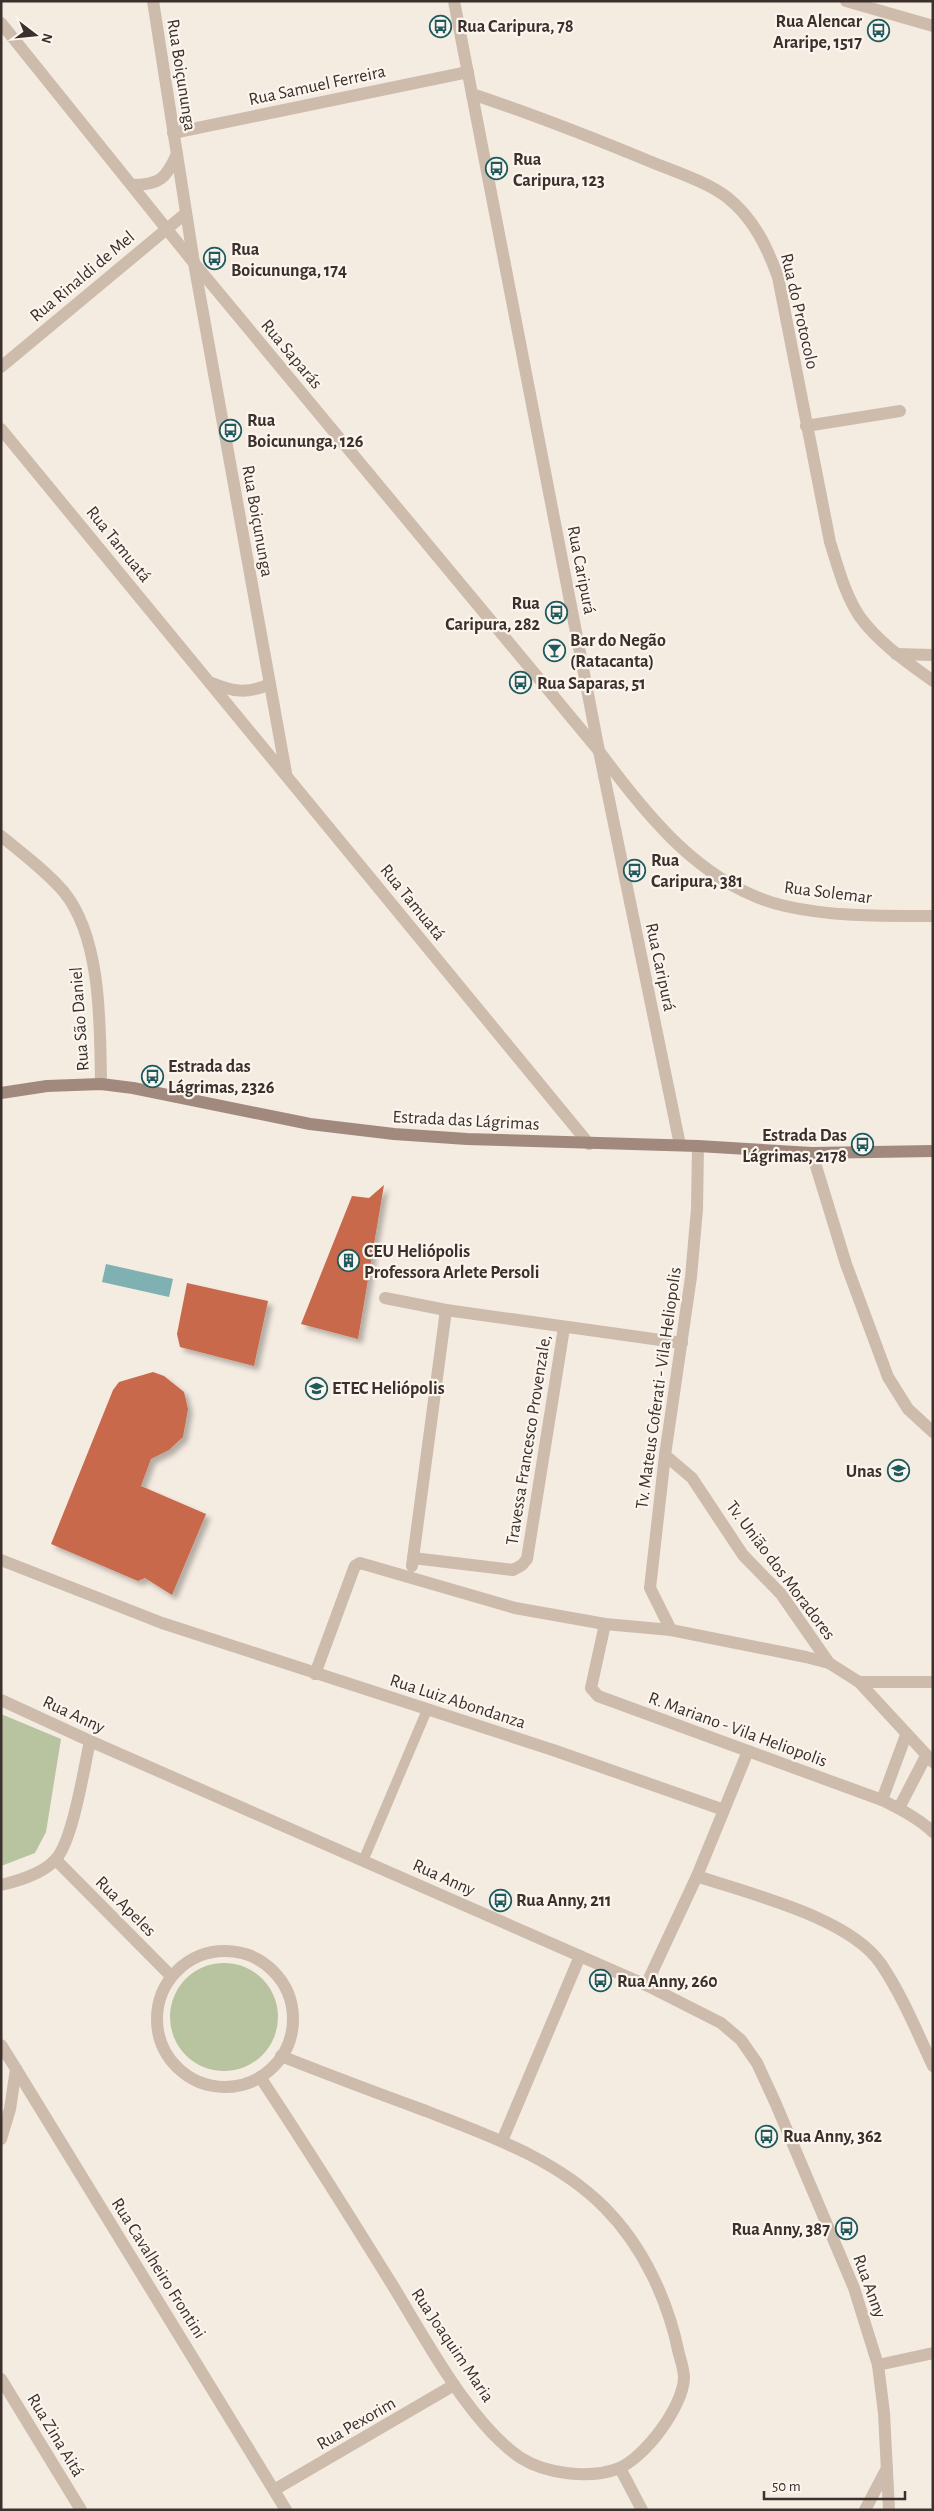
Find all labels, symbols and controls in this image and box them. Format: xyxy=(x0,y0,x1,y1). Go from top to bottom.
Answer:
north arrow xyxy=(10,10,60,60)
place label: Rua Alencar Araripe, 1517 xyxy=(773,13,863,52)
bus stop icon: Rua Caripura, 78 xyxy=(429,14,453,38)
street label: Rua Boiçununga xyxy=(163,18,199,132)
place label: Rua Caripura, 78 xyxy=(457,18,574,36)
bus stop icon: Rua Alencar Araripe, 1517 xyxy=(866,19,890,43)
text: N xyxy=(38,32,55,45)
street label: Rua Samuel Ferreira xyxy=(247,63,387,109)
place label: Rua Caripura, 123 xyxy=(513,151,605,190)
bus stop icon: Rua Caripura, 123 xyxy=(485,157,509,181)
street label: Rua Rinaldi de Mel xyxy=(27,228,138,326)
place label: Rua Boicununga, 174 xyxy=(231,241,347,280)
bus stop icon: Rua Boicununga, 174 xyxy=(203,247,227,271)
street label: Rua do Protocolo xyxy=(777,252,821,371)
street label: Rua Saparás xyxy=(257,317,325,393)
place label: Rua Boicununga, 126 xyxy=(247,412,364,451)
bus stop icon: Rua Boicununga, 126 xyxy=(219,418,243,442)
street label: Rua Boiçununga xyxy=(238,464,276,578)
street label: Rua Tamuatá xyxy=(82,503,154,586)
street label: Rua Caripurá xyxy=(564,524,598,616)
place label: Rua Caripura, 282 xyxy=(445,595,541,634)
bus stop icon: Rua Caripura, 282 xyxy=(544,601,568,625)
place label: Bar do Negão (Ratacanta) xyxy=(570,632,666,671)
bar icon: Bar do Negão (Ratacanta) xyxy=(542,638,566,662)
bus stop icon: Rua Saparas, 51 xyxy=(509,671,533,695)
place label: Rua Saparas, 51 xyxy=(537,675,646,693)
place label: Rua Caripura, 381 xyxy=(651,852,743,891)
bus stop icon: Rua Caripura, 381 xyxy=(623,858,647,882)
street label: Rua Tamuatá xyxy=(376,861,448,944)
street label: Rua Solemar xyxy=(783,879,873,907)
street label: Rua Caripurá xyxy=(642,921,678,1013)
street label: Rua São Daniel xyxy=(67,966,93,1072)
place label: Estrada das Lágrimas, 2326 xyxy=(168,1058,275,1097)
bus stop icon: Estrada das Lágrimas, 2326 xyxy=(140,1064,164,1088)
street label: Estrada das Lágrimas xyxy=(392,1108,540,1134)
place label: Estrada Das Lágrimas, 2178 xyxy=(742,1127,847,1166)
bus stop icon: Estrada Das Lágrimas, 2178 xyxy=(851,1133,875,1157)
place label: CEU Heliópolis Professora Arlete Persoli xyxy=(364,1243,540,1282)
building icon: CEU Heliópolis Professora Arlete Persoli xyxy=(336,1249,360,1273)
street label: Tv. Mateus Coferati - Vila Heliopolis xyxy=(633,1266,685,1510)
street label: Travessa Francesco Provenzale, xyxy=(503,1334,555,1547)
school or university icon: ETEC Heliópolis xyxy=(304,1376,328,1400)
place label: ETEC Heliópolis xyxy=(332,1380,445,1398)
school or university icon: Unas xyxy=(886,1459,910,1483)
place label: Unas xyxy=(846,1463,882,1481)
street label: Tv. União dos Moradores xyxy=(722,1498,838,1643)
street label: Rua Luiz Abondanza xyxy=(388,1672,528,1732)
street label: R. Mariano - Vila Heliopolis xyxy=(646,1689,829,1771)
street label: Rua Anny xyxy=(40,1693,108,1737)
street label: Rua Anny xyxy=(410,1856,478,1900)
street label: Rua Apeles xyxy=(92,1873,159,1940)
bus stop icon: Rua Anny, 211 xyxy=(488,1888,512,1912)
place label: Rua Anny, 211 xyxy=(516,1892,612,1910)
bus stop icon: Rua Anny, 260 xyxy=(589,1969,613,1993)
place label: Rua Anny, 260 xyxy=(617,1973,718,1991)
bus stop icon: Rua Anny, 362 xyxy=(755,2124,779,2148)
place label: Rua Anny, 362 xyxy=(783,2128,883,2146)
street label: Rua Cavalheiro Frontini xyxy=(108,2195,209,2342)
bus stop icon: Rua Anny, 387 xyxy=(834,2217,858,2241)
place label: Rua Anny, 387 xyxy=(731,2221,830,2239)
street label: Rua Anny xyxy=(849,2252,889,2321)
street label: Rua Joaquim Maria xyxy=(407,2285,497,2406)
street label: Rua Zina Aitá xyxy=(23,2391,87,2480)
street label: Rua Pexorim xyxy=(314,2394,399,2454)
scale bar xyxy=(764,2468,905,2500)
text: 50 m xyxy=(772,2479,801,2494)

